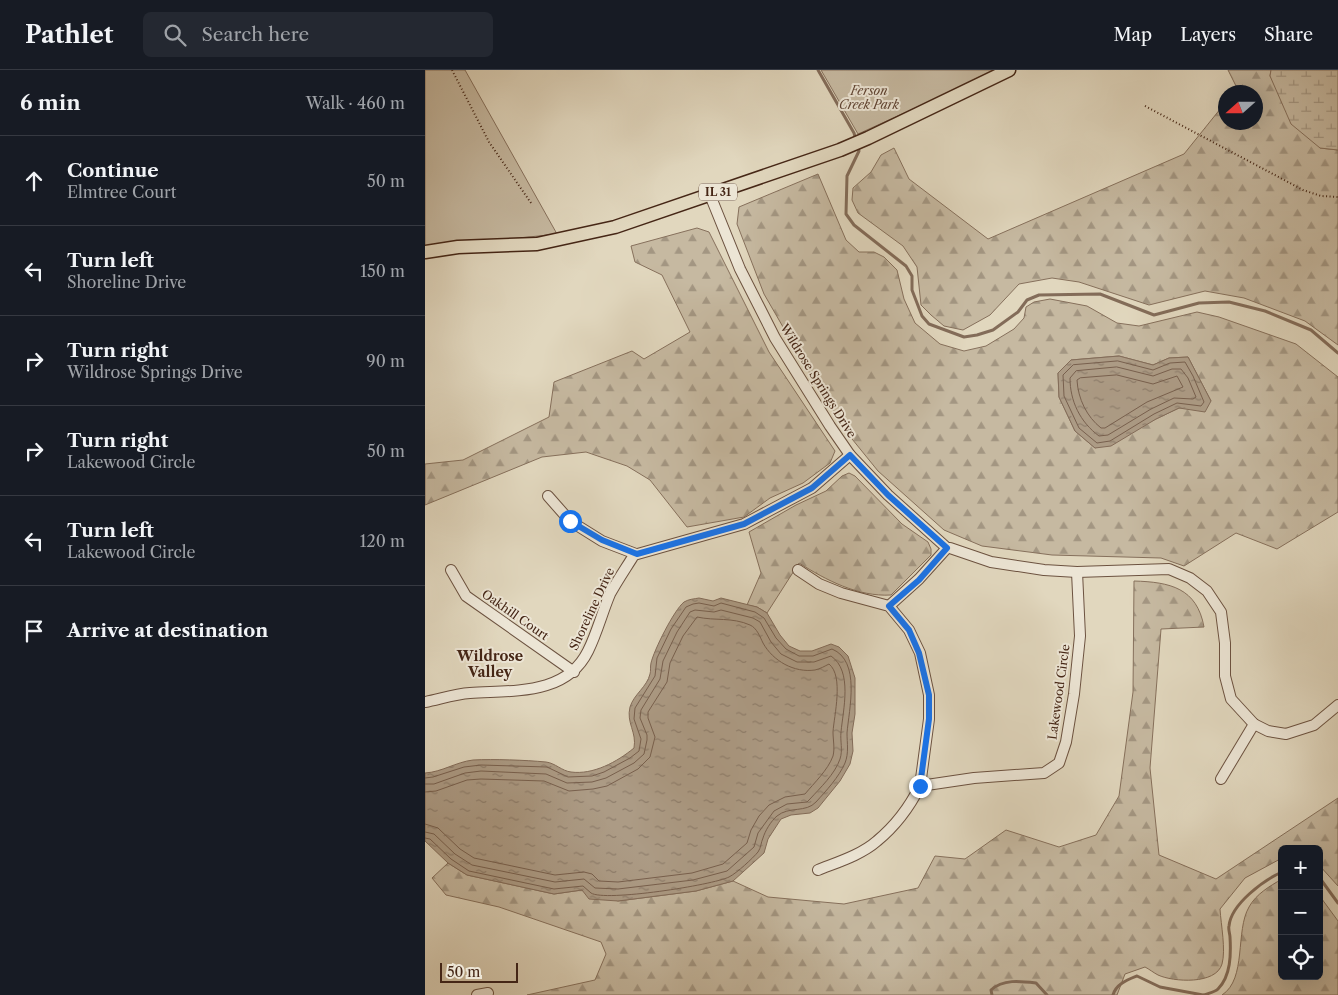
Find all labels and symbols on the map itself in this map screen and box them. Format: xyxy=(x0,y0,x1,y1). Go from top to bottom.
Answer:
park label: Ferson Creek Park xyxy=(839,83,900,112)
north arrow xyxy=(1218,85,1263,130)
road number: IL 31 xyxy=(699,184,737,200)
street label: Wildrose Springs Drive xyxy=(777,320,860,441)
route start xyxy=(559,510,582,533)
street label: Shoreline Drive xyxy=(566,565,617,653)
street label: Oakhill Court xyxy=(479,586,552,644)
street label: Lakewood Circle xyxy=(1044,643,1073,741)
district label: Wildrose Valley xyxy=(456,647,523,681)
route end xyxy=(909,775,932,798)
scale bar xyxy=(440,960,517,983)

